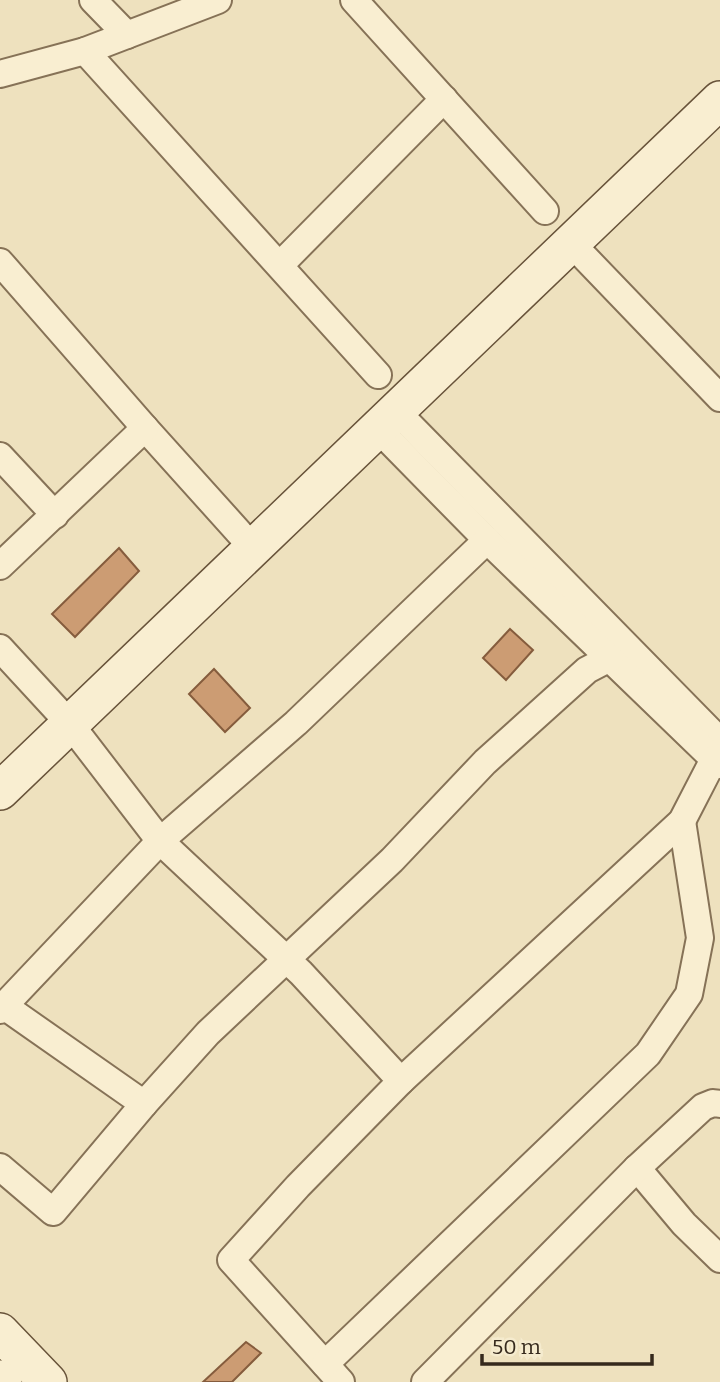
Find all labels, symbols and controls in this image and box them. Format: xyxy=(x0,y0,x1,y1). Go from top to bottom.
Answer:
scale bar xyxy=(482,1322,652,1366)
text: 50 m xyxy=(492,1334,541,1360)

